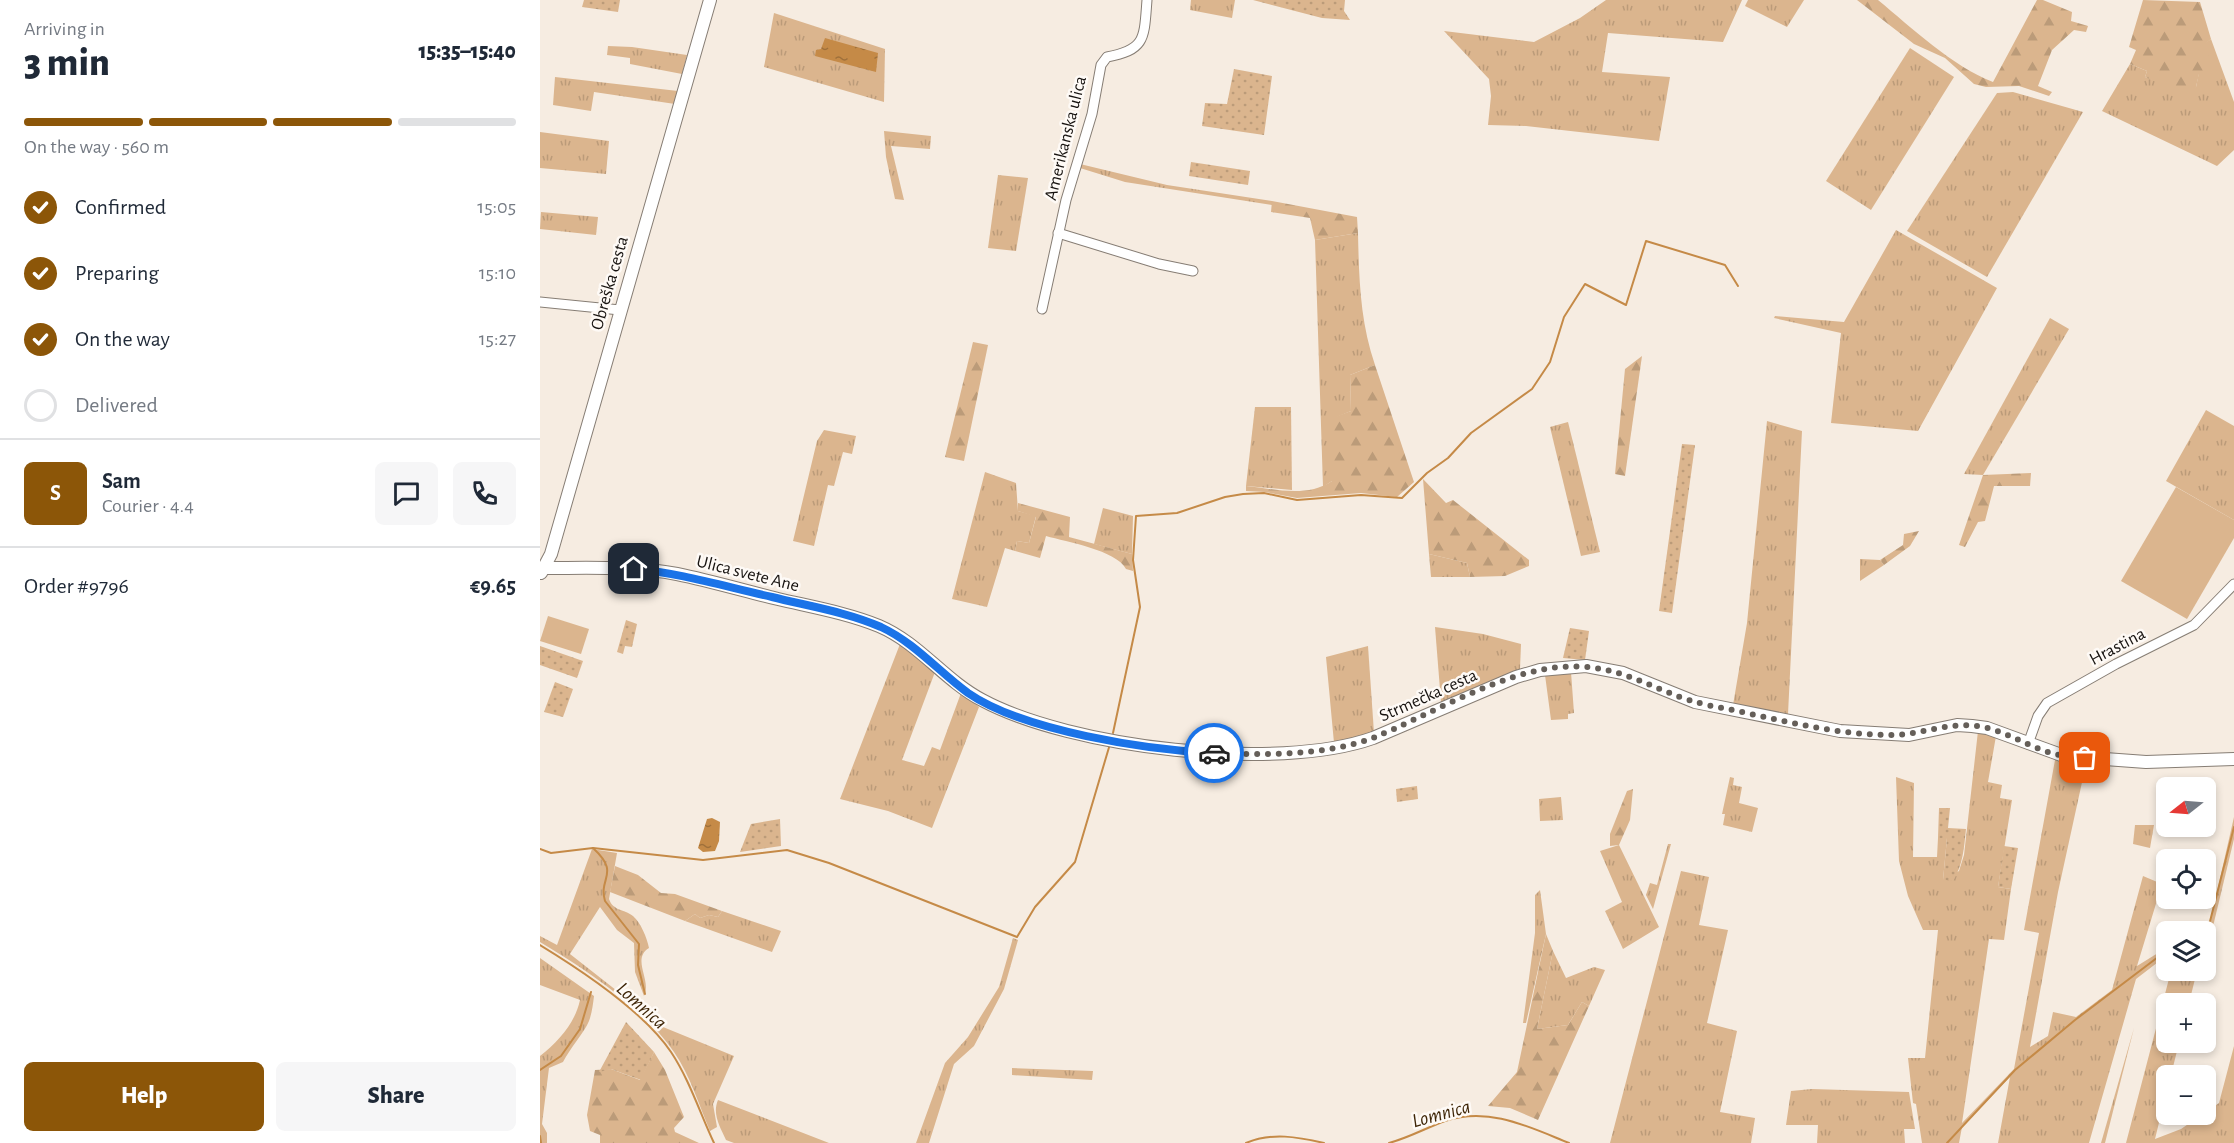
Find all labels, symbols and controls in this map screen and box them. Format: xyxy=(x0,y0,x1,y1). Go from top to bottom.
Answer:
text: Arriving in xyxy=(24,19,105,39)
text: 15:35–15:40 xyxy=(419,40,516,62)
text: 3 min xyxy=(24,44,110,83)
street label: Amerikanska ulica xyxy=(1042,74,1090,202)
text: On the way · 560 m xyxy=(24,137,169,157)
icon: check xyxy=(24,191,57,224)
text: Confirmed xyxy=(75,196,166,218)
text: 15:05 xyxy=(477,197,516,217)
street label: Obreška cesta xyxy=(588,234,632,332)
icon: check xyxy=(24,257,57,290)
text: Preparing xyxy=(75,262,159,284)
text: 15:10 xyxy=(479,263,516,283)
icon: check xyxy=(24,323,57,356)
text: On the way xyxy=(75,328,170,350)
text: 15:27 xyxy=(479,329,516,349)
text: Delivered xyxy=(75,394,158,416)
button: chat xyxy=(375,462,438,525)
button: phone xyxy=(453,462,516,525)
text: Sam xyxy=(102,470,141,492)
text: S xyxy=(50,482,61,504)
text: Courier · 4.4 xyxy=(102,496,194,516)
pin xyxy=(608,543,659,594)
icon: home xyxy=(617,552,650,585)
street label: Ulica svete Ane xyxy=(695,553,801,595)
text: Order #9796 xyxy=(24,575,129,597)
text: €9.65 xyxy=(470,575,516,597)
street label: Hrastina xyxy=(2087,625,2148,669)
street label: Strmečka cesta xyxy=(1377,666,1480,725)
courier xyxy=(1184,723,1244,783)
pin xyxy=(2059,732,2110,783)
icon: car xyxy=(1198,737,1231,770)
icon: bag xyxy=(2068,741,2101,774)
north arrow xyxy=(2156,777,2216,837)
map controls xyxy=(2156,777,2216,1125)
button: locate xyxy=(2156,849,2216,909)
button: layers xyxy=(2156,921,2216,981)
water label: Lomnica xyxy=(613,978,670,1033)
button: + xyxy=(2156,993,2216,1053)
button: Help xyxy=(24,1062,264,1131)
button: Share xyxy=(276,1062,516,1131)
button: − xyxy=(2156,1065,2216,1125)
water label: Lomnica xyxy=(1410,1097,1473,1131)

